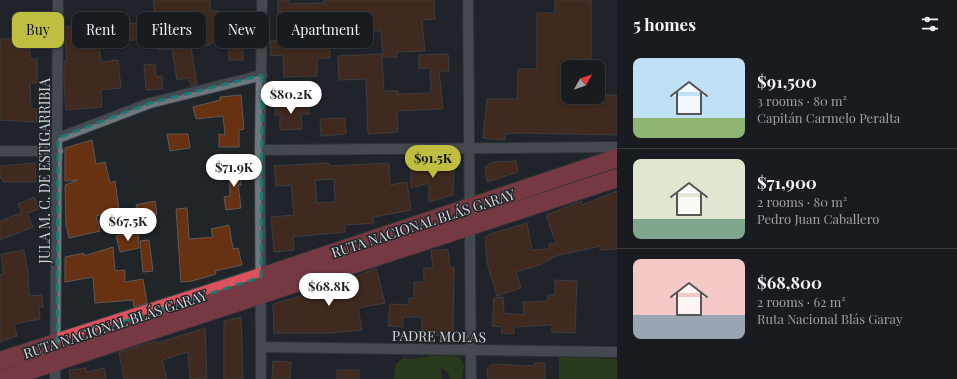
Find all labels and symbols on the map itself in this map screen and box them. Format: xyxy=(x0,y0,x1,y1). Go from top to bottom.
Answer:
north arrow xyxy=(561,60,605,104)
street label: JULA M. C. DE ESTIGARRIBIA xyxy=(35,78,54,265)
pin: $80.2K xyxy=(258,81,324,115)
pin: $91.5K xyxy=(400,145,466,179)
pin: $71.9K xyxy=(201,154,267,188)
street label: RUTA NACIONAL BLÁS GARAY xyxy=(329,184,518,262)
pin: $67.5K xyxy=(95,208,161,242)
pin: $68.8K xyxy=(296,273,362,307)
street label: RUTA NACIONAL BLÁS GARAY xyxy=(21,285,210,363)
street label: PADRE MOLAS xyxy=(392,326,486,346)

